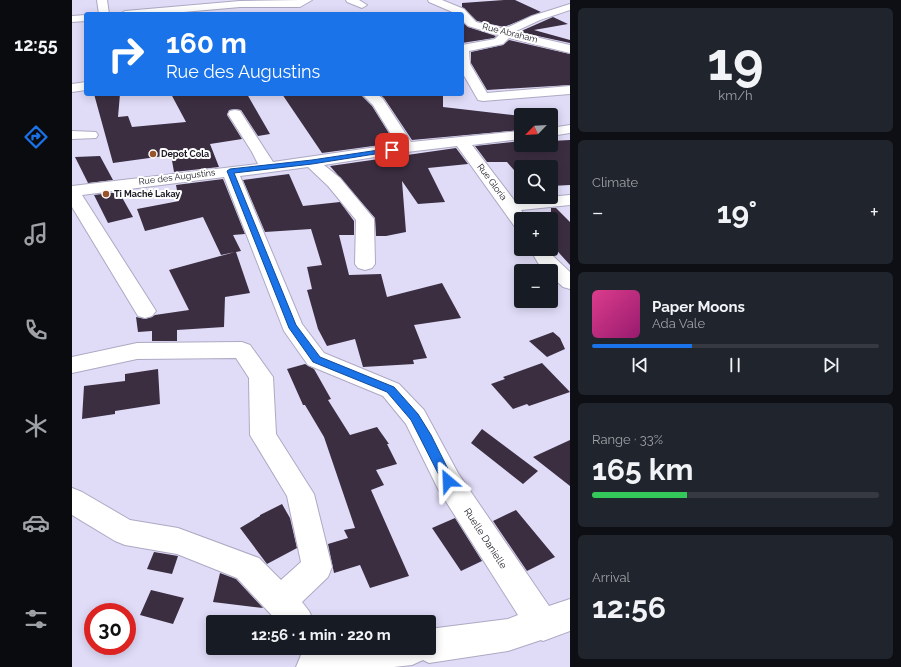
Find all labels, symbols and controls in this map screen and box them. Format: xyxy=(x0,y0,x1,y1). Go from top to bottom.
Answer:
street label: Rue Abraham xyxy=(481,21,539,45)
text: 160 m xyxy=(166,27,247,60)
icon: right xyxy=(100,28,152,80)
text: 19 xyxy=(707,31,764,92)
text: 12:55 xyxy=(14,34,58,55)
text: Rue des Augustins xyxy=(166,61,320,82)
text: km/h xyxy=(718,88,753,103)
north arrow xyxy=(514,108,558,152)
map controls xyxy=(514,108,558,308)
icon: directions xyxy=(22,123,50,151)
pin xyxy=(375,133,409,167)
icon: arrive xyxy=(381,139,403,161)
marker: Depot Cola xyxy=(148,149,158,159)
place label: Depot Cola xyxy=(161,149,209,159)
button: search xyxy=(514,160,558,204)
street label: Rue Gloria xyxy=(475,162,509,202)
street label: Rue des Augustins xyxy=(138,167,217,187)
text: Climate xyxy=(592,175,638,190)
marker: Ti Maché Lakay xyxy=(101,189,111,199)
place label: Ti Maché Lakay xyxy=(114,189,180,199)
text: 19° xyxy=(717,195,757,230)
text: − xyxy=(592,199,604,225)
text: + xyxy=(870,199,879,225)
button: + xyxy=(514,212,558,256)
icon: music xyxy=(22,220,50,248)
button: − xyxy=(514,264,558,308)
text: Paper Moons xyxy=(652,298,745,316)
icon: phone xyxy=(22,316,50,344)
text: Ada Vale xyxy=(652,316,705,331)
icon: previous xyxy=(629,354,651,376)
icon: pause xyxy=(724,354,746,376)
icon: next xyxy=(820,354,842,376)
icon: climate xyxy=(22,412,50,440)
text: Range · 33% xyxy=(592,432,663,447)
text: 165 km xyxy=(592,452,694,487)
position arrow xyxy=(427,460,469,502)
street label: Ruelle Danielle xyxy=(462,506,509,571)
icon: car xyxy=(22,509,50,537)
text: Arrival xyxy=(592,570,630,585)
text: 12:56 xyxy=(592,590,666,625)
speed limit sign: 30 xyxy=(84,603,136,655)
icon: filters xyxy=(22,605,50,633)
text: 12:56 · 1 min · 220 m xyxy=(251,626,391,644)

